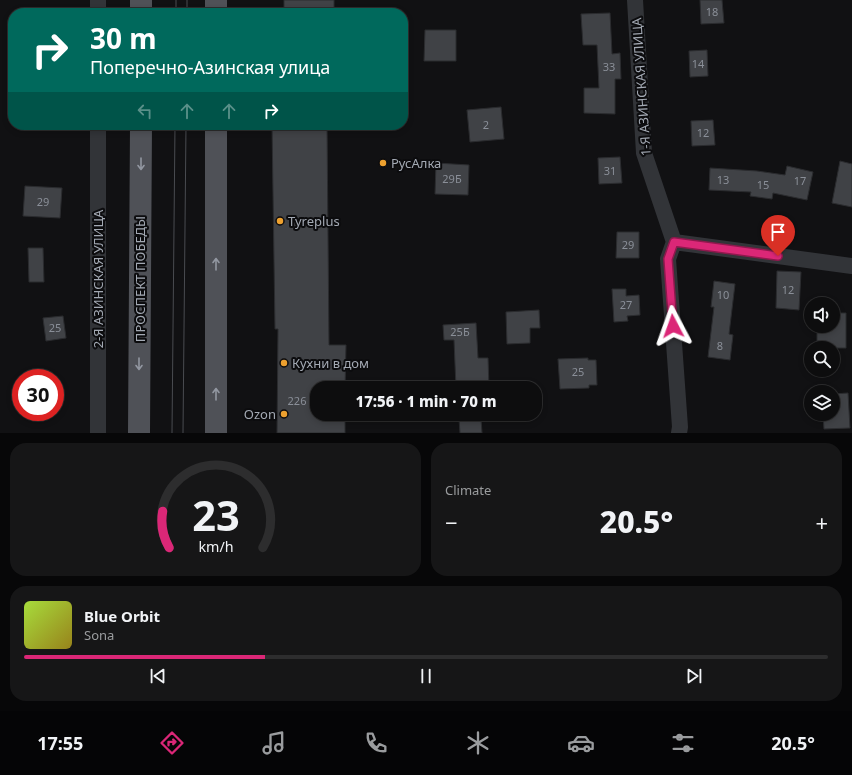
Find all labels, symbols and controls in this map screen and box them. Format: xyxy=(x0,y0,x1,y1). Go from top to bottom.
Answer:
house number: 18 xyxy=(706,4,718,19)
street label: 1-Я АЗИНСКАЯ УЛИЦА xyxy=(627,17,655,157)
text: 30 m xyxy=(90,19,157,57)
icon: right xyxy=(24,24,76,76)
text: Поперечно-Азинская улица xyxy=(90,55,330,79)
house number: 14 xyxy=(692,56,705,71)
house number: 33 xyxy=(603,59,615,74)
icon: left xyxy=(134,100,156,122)
icon: ahead xyxy=(176,100,198,122)
icon: ahead xyxy=(218,100,240,122)
icon: right xyxy=(260,100,282,122)
house number: 2 xyxy=(483,117,489,132)
house number: 12 xyxy=(697,125,709,140)
place label: РусАлка xyxy=(391,154,441,172)
one-way arrow xyxy=(137,157,144,170)
marker: РусАлка xyxy=(378,158,388,168)
house number: 31 xyxy=(604,163,616,178)
house number: 29Б xyxy=(442,171,462,186)
house number: 13 xyxy=(717,172,729,187)
house number: 17 xyxy=(794,173,806,188)
house number: 15 xyxy=(757,177,769,192)
house number: 29 xyxy=(37,194,49,209)
street label: 2-Я АЗИНСКАЯ УЛИЦА xyxy=(89,209,107,348)
place label: Tyreplus xyxy=(288,212,340,230)
pin xyxy=(761,215,795,256)
street label: ПРОСПЕКТ ПОБЕДЫ xyxy=(131,216,149,342)
marker: Tyreplus xyxy=(275,216,285,226)
icon: arrive xyxy=(767,221,789,243)
house number: 29 xyxy=(622,237,634,252)
one-way arrow xyxy=(212,258,220,271)
house number: 12 xyxy=(782,282,794,297)
house number: 10 xyxy=(717,287,729,302)
house number: 27 xyxy=(620,297,632,312)
map controls xyxy=(804,297,840,421)
button: sound xyxy=(804,297,840,333)
position arrow xyxy=(652,305,694,347)
house number: 25 xyxy=(49,320,61,335)
house number: 25Б xyxy=(450,324,470,339)
house number: 8 xyxy=(717,338,723,353)
button: search xyxy=(804,341,840,377)
place label: Кухни в дом xyxy=(292,354,369,372)
one-way arrow xyxy=(136,357,143,370)
marker: Кухни в дом xyxy=(279,358,289,368)
house number: 25 xyxy=(572,364,584,379)
speed limit sign: 30 xyxy=(12,369,64,421)
button: layers xyxy=(804,385,840,421)
one-way arrow xyxy=(212,388,220,401)
text: 17:56 · 1 min · 70 m xyxy=(355,391,497,411)
house number: 226 xyxy=(288,393,306,408)
place label: Ozon xyxy=(244,405,276,423)
marker: Ozon xyxy=(279,409,289,419)
text: Climate xyxy=(445,481,491,499)
text: 23 xyxy=(192,486,239,542)
text: 20.5° xyxy=(600,501,673,542)
text: − xyxy=(445,507,458,537)
text: + xyxy=(815,507,828,537)
text: km/h xyxy=(198,536,233,555)
text: Blue Orbit xyxy=(84,606,160,626)
text: Sona xyxy=(84,626,114,644)
icon: previous xyxy=(147,665,169,687)
icon: pause xyxy=(415,665,437,687)
icon: next xyxy=(683,665,705,687)
icon: directions xyxy=(158,729,186,757)
icon: music xyxy=(260,729,288,757)
icon: phone xyxy=(362,729,390,757)
icon: climate xyxy=(464,729,492,757)
icon: car xyxy=(567,729,595,757)
icon: filters xyxy=(669,729,697,757)
text: 17:55 xyxy=(37,731,83,755)
text: 20.5° xyxy=(771,731,815,755)

